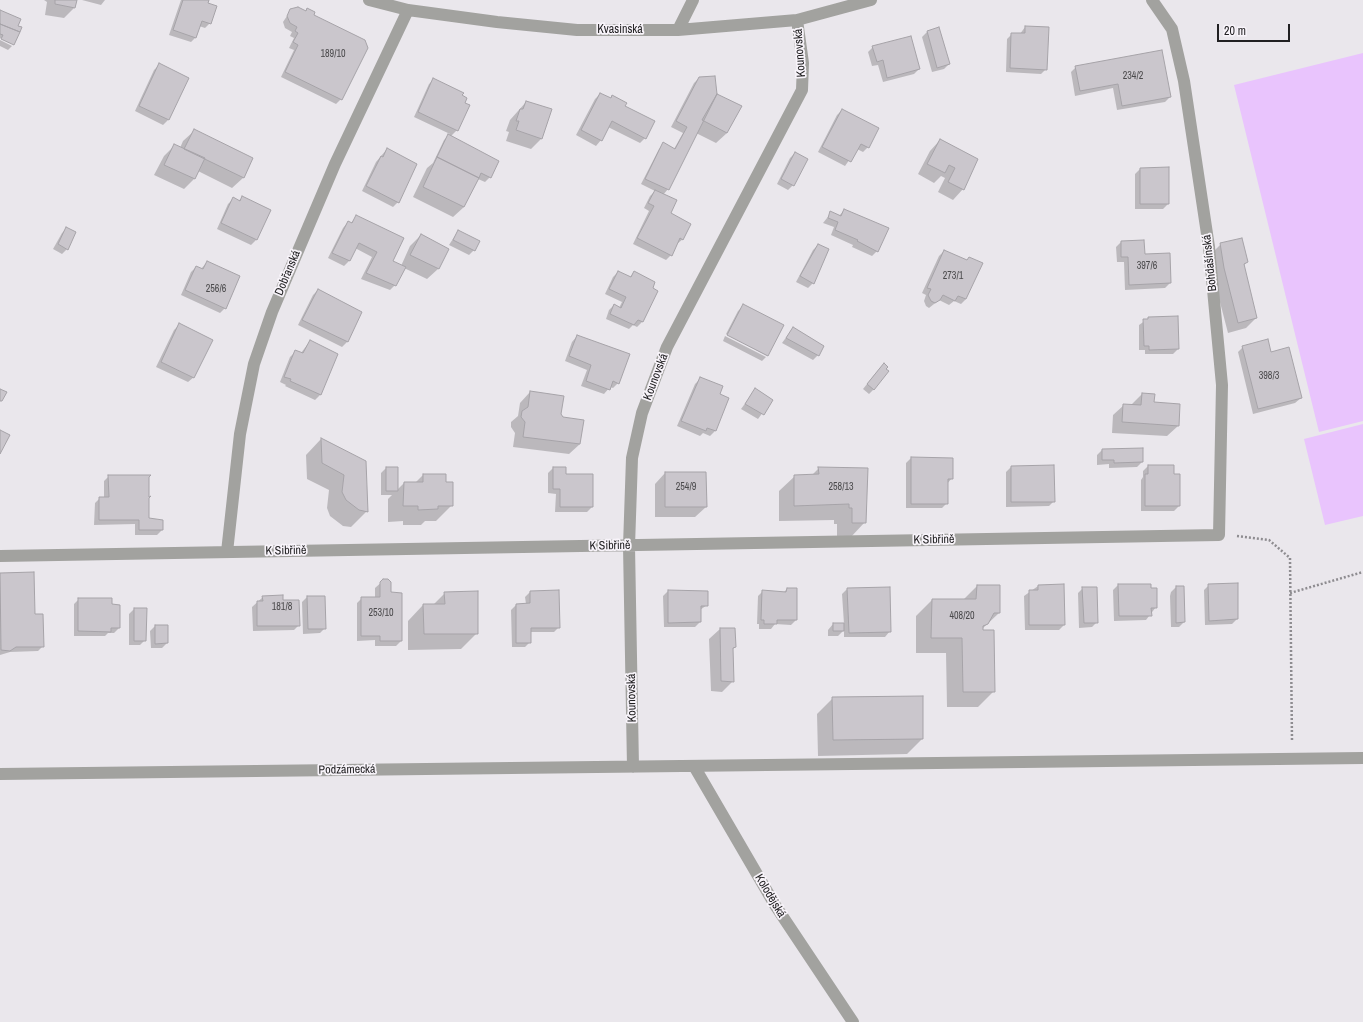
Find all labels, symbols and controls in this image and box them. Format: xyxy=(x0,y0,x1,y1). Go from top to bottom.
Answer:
scale bar xyxy=(1219,16,1292,42)
street label: Kvasinská xyxy=(597,23,643,37)
text: 20 m xyxy=(1224,23,1246,39)
street label: Kounovská xyxy=(791,28,809,78)
house number: 189/10 xyxy=(320,48,346,60)
house number: 234/2 xyxy=(1123,70,1143,82)
street label: Bohdašínská xyxy=(1200,234,1220,292)
street label: Dobřanská xyxy=(272,248,304,298)
house number: 397/6 xyxy=(1137,260,1157,272)
house number: 273/1 xyxy=(943,270,963,282)
house number: 256/6 xyxy=(206,283,226,295)
street label: Kounovská xyxy=(641,352,671,402)
house number: 398/3 xyxy=(1259,370,1279,382)
house number: 254/9 xyxy=(676,481,696,493)
house number: 258/13 xyxy=(828,481,854,493)
street label: K Sibřině xyxy=(913,532,955,548)
street label: K Sibřině xyxy=(589,538,631,554)
street label: K Sibřině xyxy=(265,543,307,559)
house number: 181/8 xyxy=(272,601,292,613)
house number: 253/10 xyxy=(368,607,394,619)
house number: 408/20 xyxy=(949,610,975,622)
street label: Kounovská xyxy=(624,674,640,722)
street label: Podzámecká xyxy=(318,762,376,778)
street label: Kolodějská xyxy=(751,872,789,920)

